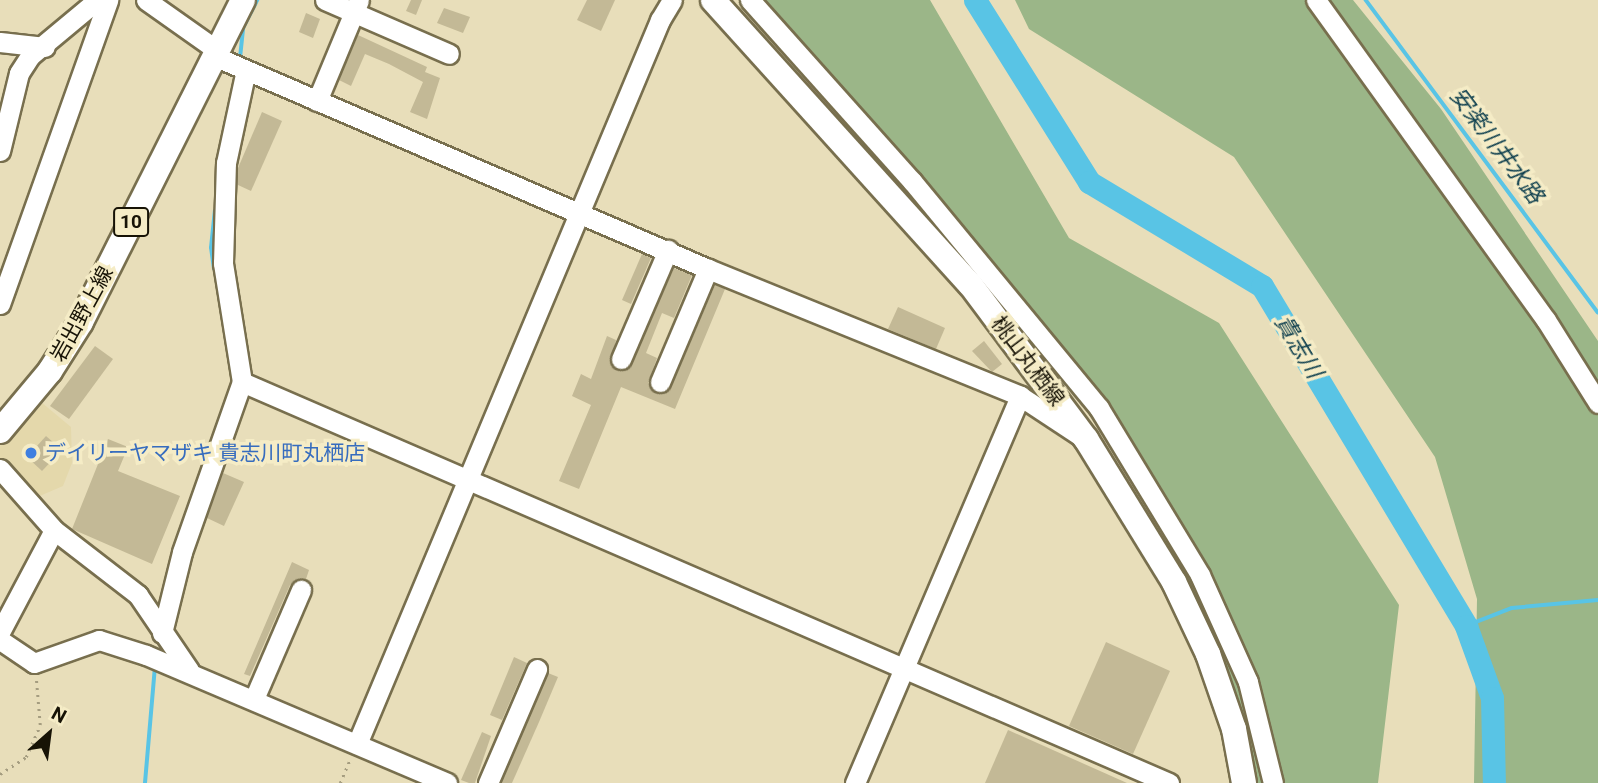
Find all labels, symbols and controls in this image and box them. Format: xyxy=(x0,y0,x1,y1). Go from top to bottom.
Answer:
water label: 安楽川井水路 xyxy=(1443,83,1549,209)
road number: 10 xyxy=(112,206,150,238)
street label: 岩出野上線 xyxy=(46,262,118,366)
water label: 貴志川 xyxy=(1268,310,1328,384)
street label: 桃山丸栖線 xyxy=(986,311,1070,411)
place label: デイリーヤマザキ 貴志川町丸栖店 xyxy=(45,440,365,466)
marker: デイリーヤマザキ 貴志川町丸栖店 xyxy=(23,445,39,461)
north arrow xyxy=(14,699,84,769)
text: N xyxy=(48,702,70,728)

